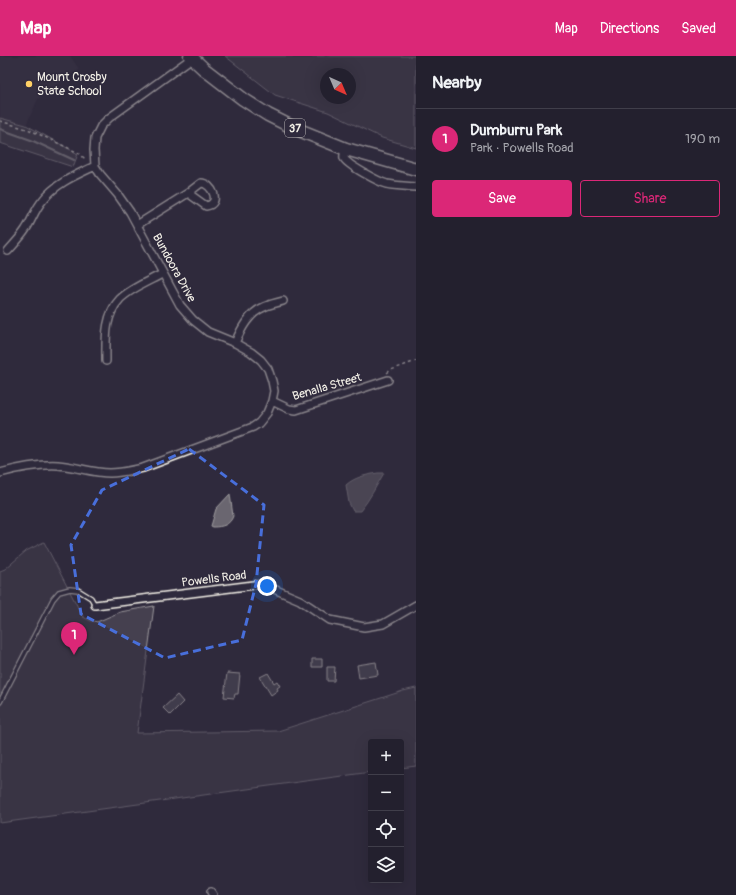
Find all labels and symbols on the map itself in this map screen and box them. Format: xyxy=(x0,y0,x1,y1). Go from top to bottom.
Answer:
north arrow xyxy=(320,68,356,104)
place label: Mount Crosby State School xyxy=(37,70,107,99)
marker: Mount Crosby State School xyxy=(24,79,34,89)
road number: 37 xyxy=(285,119,305,137)
street label: Bundoora Drive xyxy=(149,231,199,305)
street label: Benalla Street xyxy=(291,370,363,404)
street label: Powells Road xyxy=(181,568,248,590)
your location xyxy=(257,576,277,596)
pin: 1 xyxy=(61,622,87,655)

